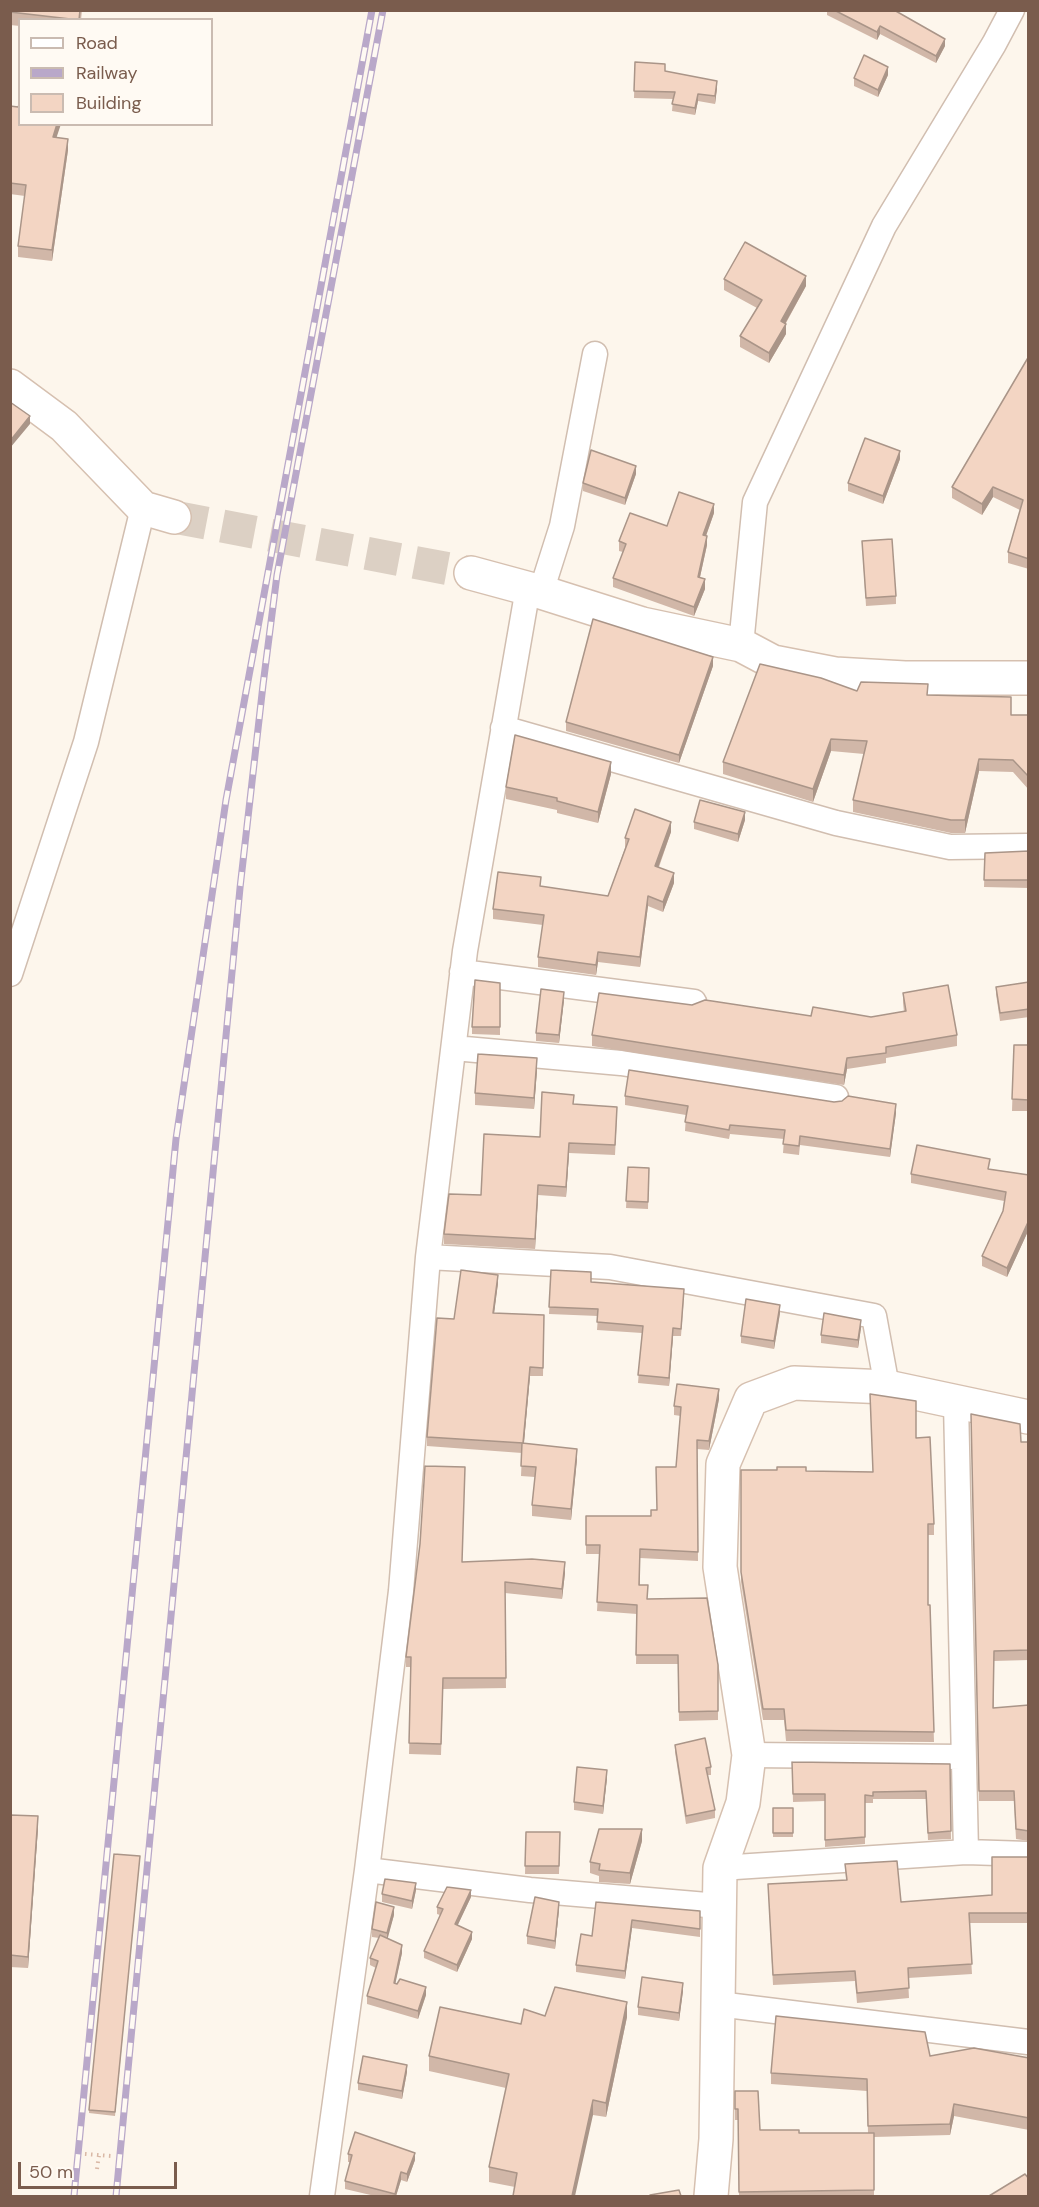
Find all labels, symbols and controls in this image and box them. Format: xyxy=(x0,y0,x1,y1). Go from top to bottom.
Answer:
legend xyxy=(18,18,213,126)
text: Road xyxy=(76,31,118,55)
text: Railway xyxy=(76,61,138,85)
text: Building xyxy=(76,91,141,115)
scale bar xyxy=(21,2150,180,2188)
text: 50 m xyxy=(29,2160,73,2184)

